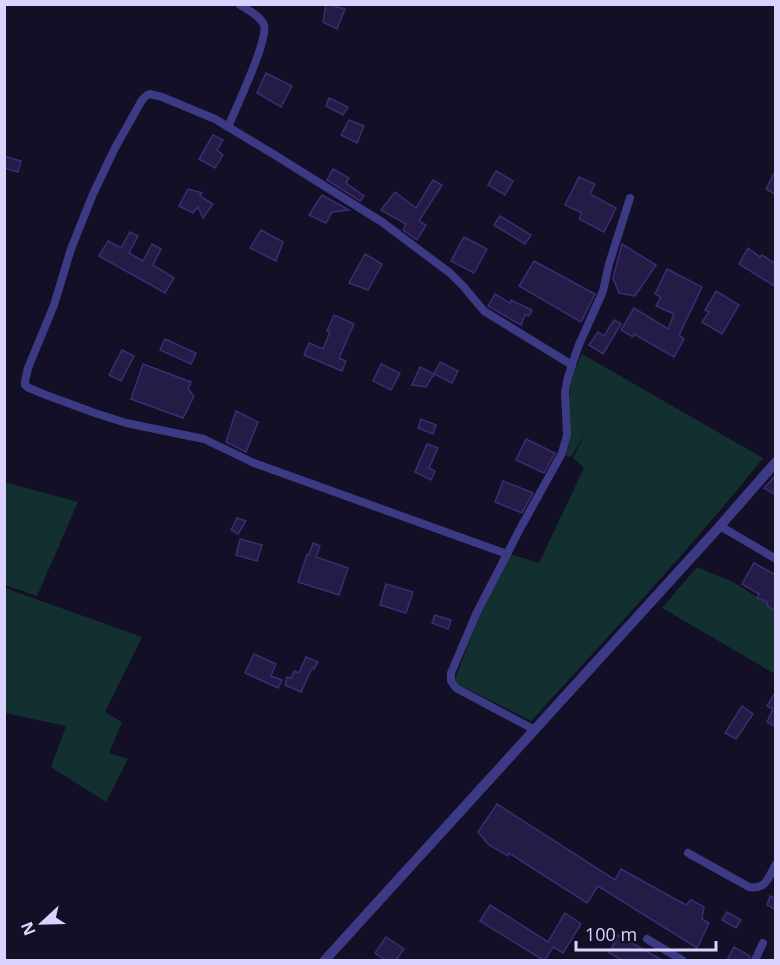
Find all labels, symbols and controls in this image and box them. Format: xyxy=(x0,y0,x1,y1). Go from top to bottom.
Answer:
north arrow xyxy=(12,893,72,953)
scale bar xyxy=(576,914,716,952)
text: N xyxy=(15,918,41,939)
text: 100 m xyxy=(585,922,637,946)

